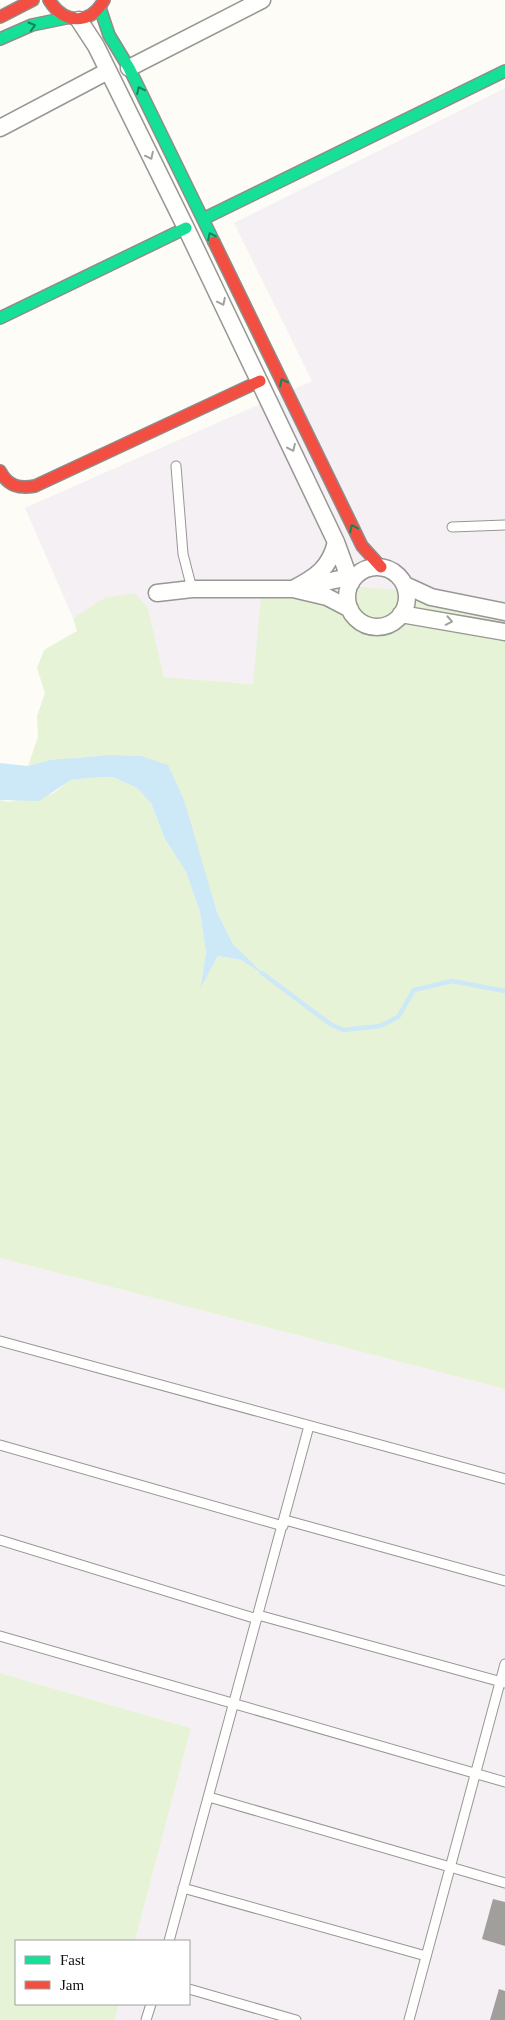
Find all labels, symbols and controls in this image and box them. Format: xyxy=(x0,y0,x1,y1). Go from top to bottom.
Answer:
one-way arrow xyxy=(28,21,36,32)
one-way arrow xyxy=(136,86,146,95)
one-way arrow xyxy=(144,150,154,159)
one-way arrow xyxy=(207,232,217,241)
one-way arrow xyxy=(215,297,226,306)
one-way arrow xyxy=(279,378,289,387)
one-way arrow xyxy=(285,443,296,452)
one-way arrow xyxy=(349,524,359,533)
one-way arrow xyxy=(445,616,454,626)
legend xyxy=(15,1940,190,2005)
text: Fast xyxy=(60,1952,86,1968)
text: Jam xyxy=(60,1977,84,1993)

